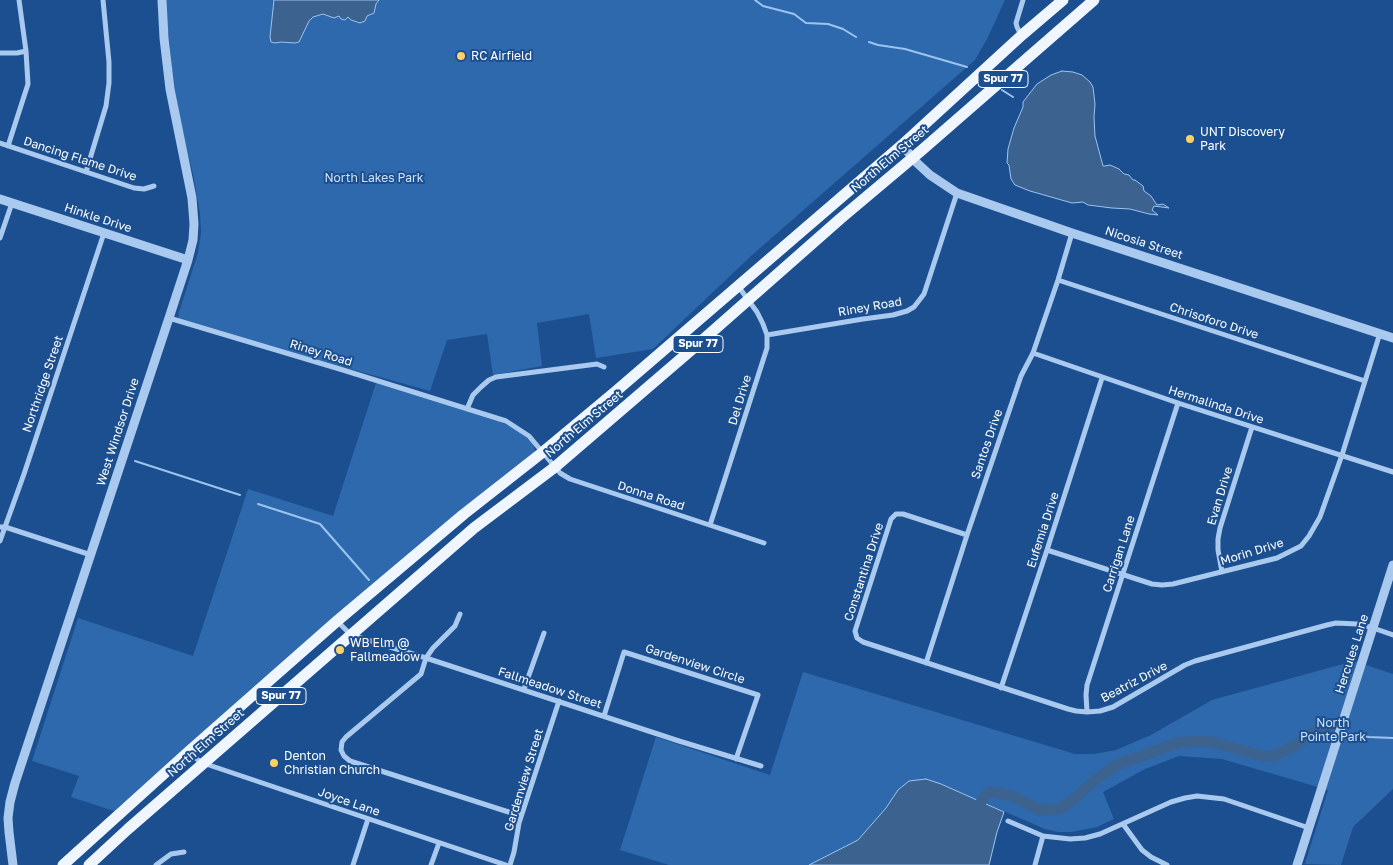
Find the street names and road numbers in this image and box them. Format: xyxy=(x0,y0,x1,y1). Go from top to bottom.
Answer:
road number: Spur 77 xyxy=(978,70,1028,88)
street label: North Elm Street xyxy=(848,122,932,196)
street label: Dancing Flame Drive xyxy=(22,134,138,184)
street label: Hinkle Drive xyxy=(63,200,133,236)
street label: Nicosia Street xyxy=(1103,224,1185,262)
street label: Riney Road xyxy=(837,294,903,320)
street label: Chrisoforo Drive xyxy=(1168,300,1260,342)
street label: Northridge Street xyxy=(20,334,66,434)
road number: Spur 77 xyxy=(673,336,723,352)
street label: Riney Road xyxy=(288,337,354,369)
street label: Del Drive xyxy=(726,373,754,427)
street label: West Windsor Drive xyxy=(94,376,142,488)
street label: Hermalinda Drive xyxy=(1166,383,1266,427)
street label: North Elm Street xyxy=(542,387,626,461)
street label: Santos Drive xyxy=(968,407,1006,481)
street label: Evan Drive xyxy=(1204,465,1236,527)
street label: Donna Road xyxy=(616,478,686,514)
street label: Eufemia Drive xyxy=(1024,490,1062,570)
street label: Carrigan Lane xyxy=(1100,514,1138,594)
street label: Constantina Drive xyxy=(841,521,887,623)
street label: Morin Drive xyxy=(1219,536,1285,568)
street label: Hercules Lane xyxy=(1332,613,1372,695)
street label: Gardenview Circle xyxy=(643,641,747,687)
street label: Beatriz Drive xyxy=(1098,658,1170,706)
street label: Fallmeadow Street xyxy=(496,664,604,712)
road number: Spur 77 xyxy=(256,688,306,704)
street label: North Elm Street xyxy=(165,706,247,780)
street label: Gardenview Street xyxy=(502,727,546,833)
street label: Joyce Lane xyxy=(316,785,382,819)

